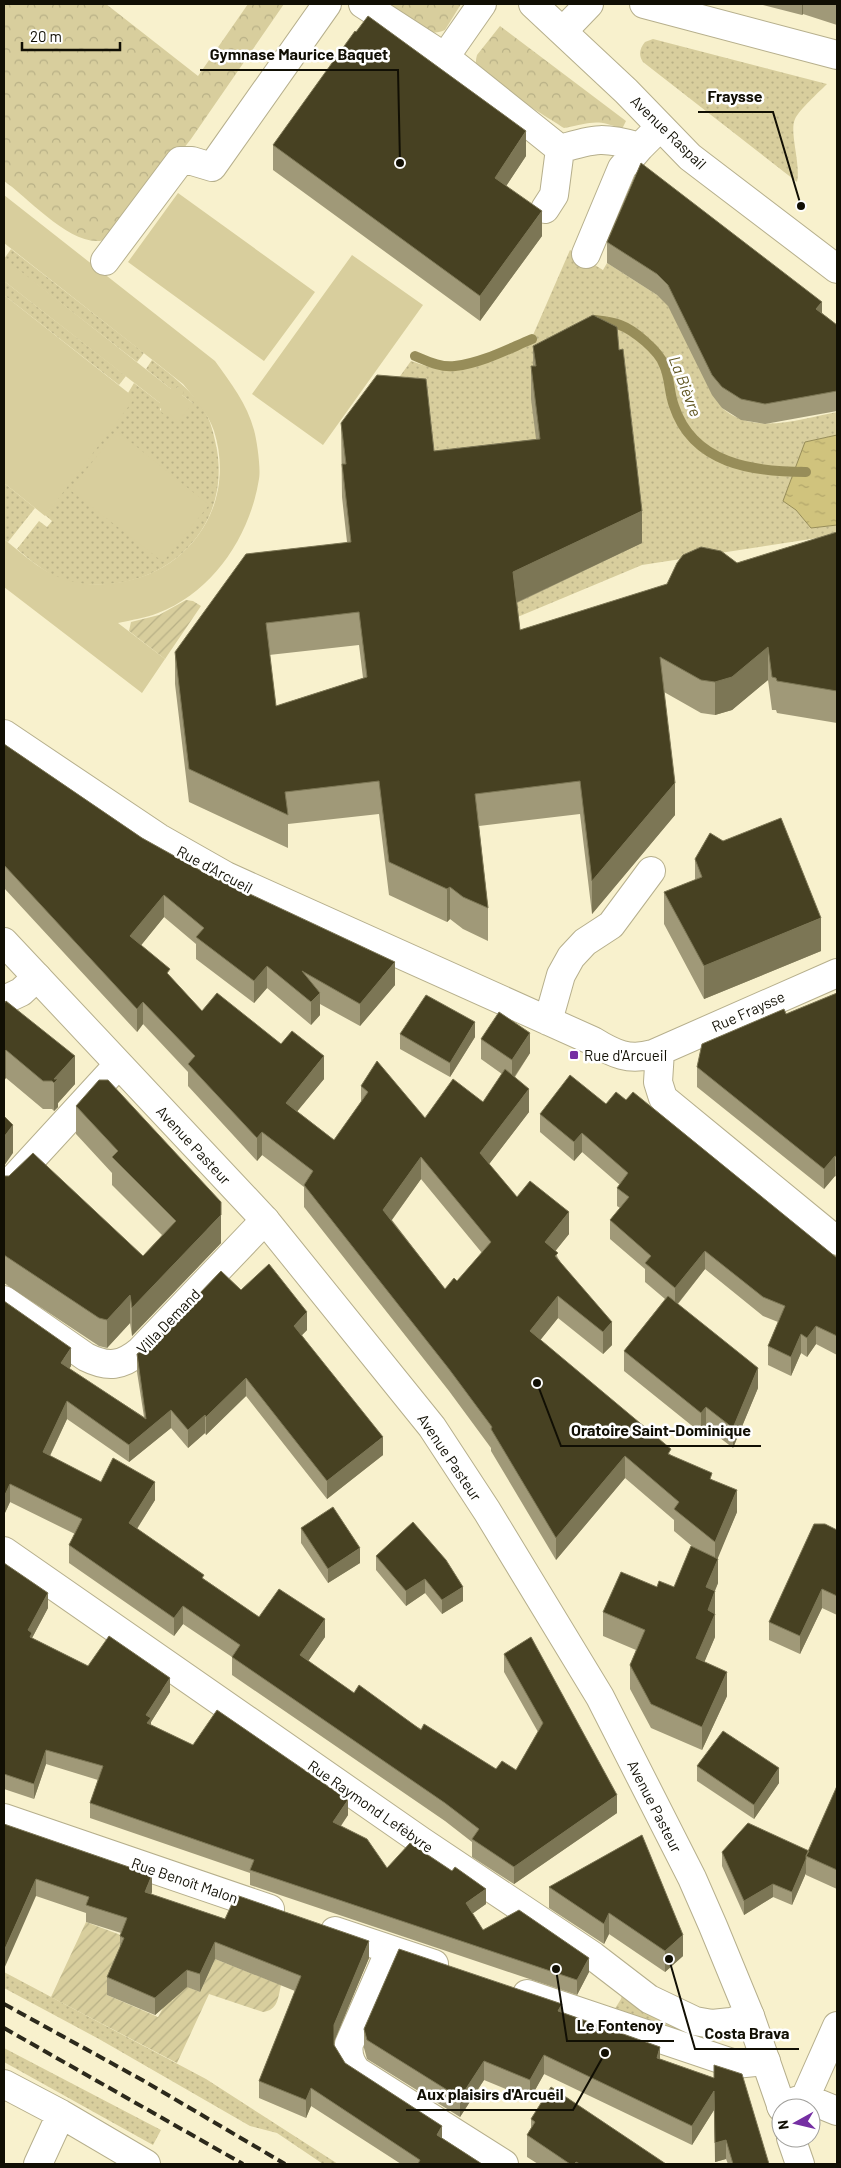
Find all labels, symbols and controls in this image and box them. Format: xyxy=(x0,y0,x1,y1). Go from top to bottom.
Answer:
scale bar xyxy=(22,20,120,52)
text: 20 m xyxy=(30,27,62,45)
callout: Gymnase Maurice Baquet xyxy=(200,39,398,70)
text: Gymnase Maurice Baquet xyxy=(210,44,388,63)
callout: Fraysse xyxy=(698,81,773,112)
text: Fraysse xyxy=(708,86,763,105)
street label: Avenue Raspail xyxy=(628,92,710,172)
water label: La Bièvre xyxy=(666,353,706,419)
street label: Rue d'Arcueil xyxy=(174,842,256,896)
street label: Rue Fraysse xyxy=(709,987,787,1035)
place label: Rue d'Arcueil xyxy=(584,1046,667,1064)
marker: Rue d'Arcueil xyxy=(568,1049,580,1061)
street label: Avenue Pasteur xyxy=(153,1102,235,1188)
street label: Villa Demand xyxy=(132,1285,204,1357)
street label: Avenue Pasteur xyxy=(414,1410,486,1504)
callout: Oratoire Saint-Dominique xyxy=(561,1415,761,1446)
text: Oratoire Saint-Dominique xyxy=(571,1420,751,1439)
street label: Rue Raymond Lefèbvre xyxy=(305,1756,437,1856)
street label: Avenue Pasteur xyxy=(624,1757,686,1856)
street label: Rue Benoît Malon xyxy=(129,1853,241,1907)
callout: Le Fontenoy xyxy=(567,2010,674,2041)
text: Le Fontenoy xyxy=(577,2015,663,2034)
callout: Costa Brava xyxy=(695,2018,799,2049)
text: Costa Brava xyxy=(705,2023,789,2042)
callout: Aux plaisirs d'Arcueil xyxy=(406,2079,573,2110)
text: Aux plaisirs d'Arcueil xyxy=(416,2084,564,2103)
north arrow xyxy=(771,2098,821,2148)
text: N xyxy=(774,2119,792,2131)

